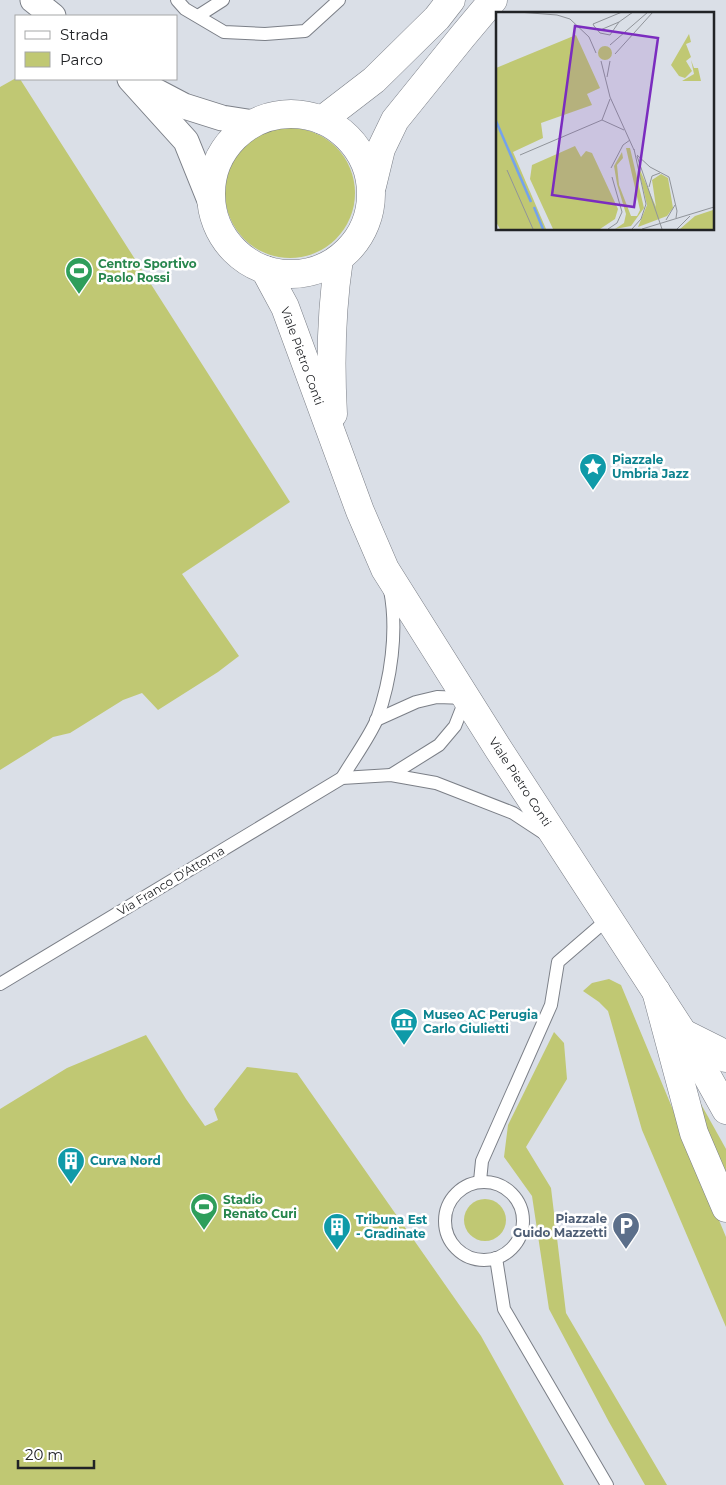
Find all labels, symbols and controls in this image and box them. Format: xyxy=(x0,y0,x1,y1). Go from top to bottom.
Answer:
inset map xyxy=(496,12,714,230)
legend xyxy=(15,15,178,80)
text: Strada xyxy=(60,25,109,44)
text: Parco xyxy=(60,50,103,69)
sports icon: Centro Sportivo Paolo Rossi xyxy=(64,256,94,295)
place label: Centro Sportivo Paolo Rossi xyxy=(98,256,197,285)
street label: Viale Pietro Conti xyxy=(278,305,327,407)
place icon: Piazzale Umbria Jazz xyxy=(578,452,608,491)
place label: Piazzale Umbria Jazz xyxy=(612,452,689,481)
street label: Viale Pietro Conti xyxy=(486,734,555,829)
street label: Via Franco D'Attoma xyxy=(114,843,227,919)
museum icon: Museo AC Perugia Carlo Giulietti xyxy=(389,1007,419,1046)
place label: Museo AC Perugia Carlo Giulietti xyxy=(423,1007,538,1036)
building icon: Curva Nord xyxy=(56,1146,86,1185)
place label: Curva Nord xyxy=(90,1153,161,1168)
sports icon: Stadio Renato Curi xyxy=(189,1192,219,1231)
place label: Stadio Renato Curi xyxy=(223,1192,297,1221)
place label: Piazzale Guido Mazzetti xyxy=(513,1211,607,1240)
parking icon: Piazzale Guido Mazzetti xyxy=(611,1211,641,1250)
building icon: Tribuna Est - Gradinate xyxy=(322,1212,352,1251)
place label: Tribuna Est - Gradinate xyxy=(356,1212,428,1241)
scale bar xyxy=(18,1438,94,1470)
text: 20 m xyxy=(25,1445,63,1464)

